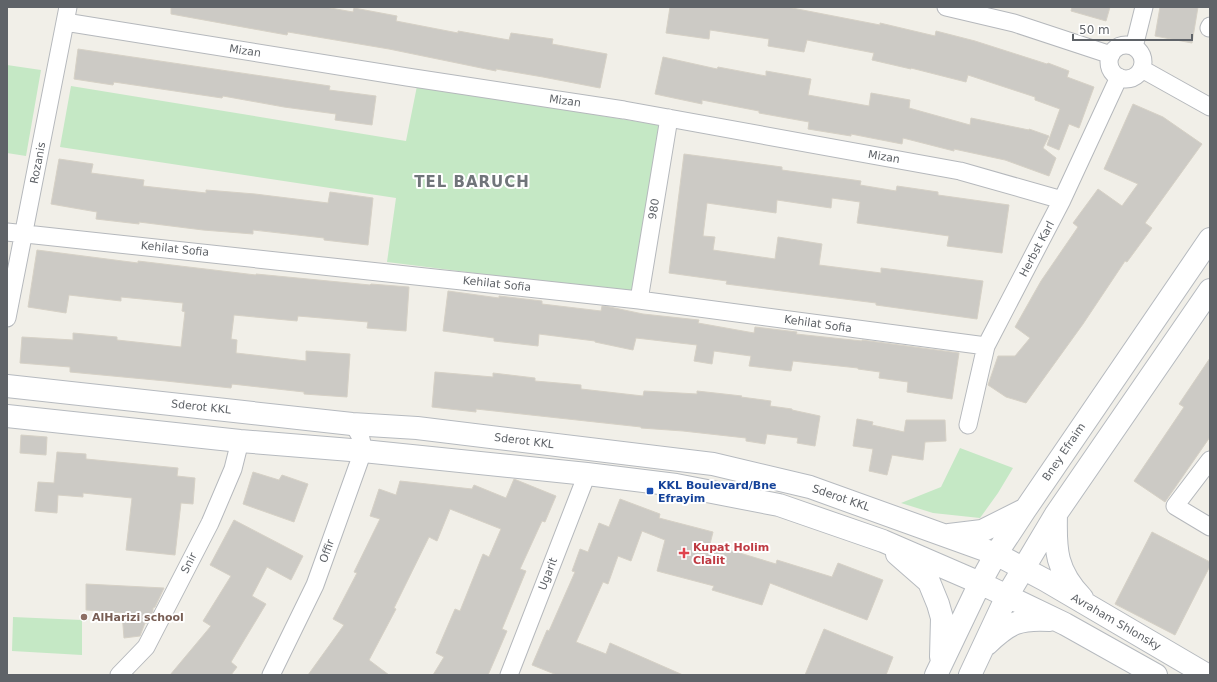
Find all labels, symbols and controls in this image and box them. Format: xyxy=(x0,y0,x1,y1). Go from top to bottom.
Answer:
scale bar xyxy=(1073,16,1192,42)
text: 50 m xyxy=(1079,23,1110,37)
street label: Mizan xyxy=(228,42,262,60)
street label: Mizan xyxy=(548,92,582,110)
street label: Rozanis xyxy=(28,141,48,185)
street label: Mizan xyxy=(867,148,901,166)
district label: TEL BARUCH xyxy=(414,173,530,191)
street label: 980 xyxy=(646,198,662,220)
street label: Herbst Karl xyxy=(1017,219,1057,279)
street label: Kehilat Sofia xyxy=(140,239,210,259)
street label: Kehilat Sofia xyxy=(462,274,532,294)
street label: Kehilat Sofia xyxy=(783,313,853,335)
street label: Sderot KKL xyxy=(170,397,232,417)
street label: Bney Efraim xyxy=(1040,421,1088,483)
street label: Sderot KKL xyxy=(493,431,555,451)
place label: KKL Boulevard/Bne Efrayim xyxy=(658,479,776,505)
street label: Sderot KKL xyxy=(810,482,872,514)
marker: KKL Boulevard/Bne Efrayim xyxy=(645,486,655,496)
street label: Offir xyxy=(317,537,337,564)
place label: Kupat Holim Clalit xyxy=(693,541,769,567)
marker: Kupat Holim Clalit xyxy=(678,547,690,559)
street label: Snir xyxy=(178,550,200,576)
street label: Ugarit xyxy=(536,555,560,592)
street label: Avraham Shlonsky xyxy=(1069,591,1164,653)
place label: AlHarizi school xyxy=(92,611,184,624)
marker: AlHarizi school xyxy=(79,612,89,622)

